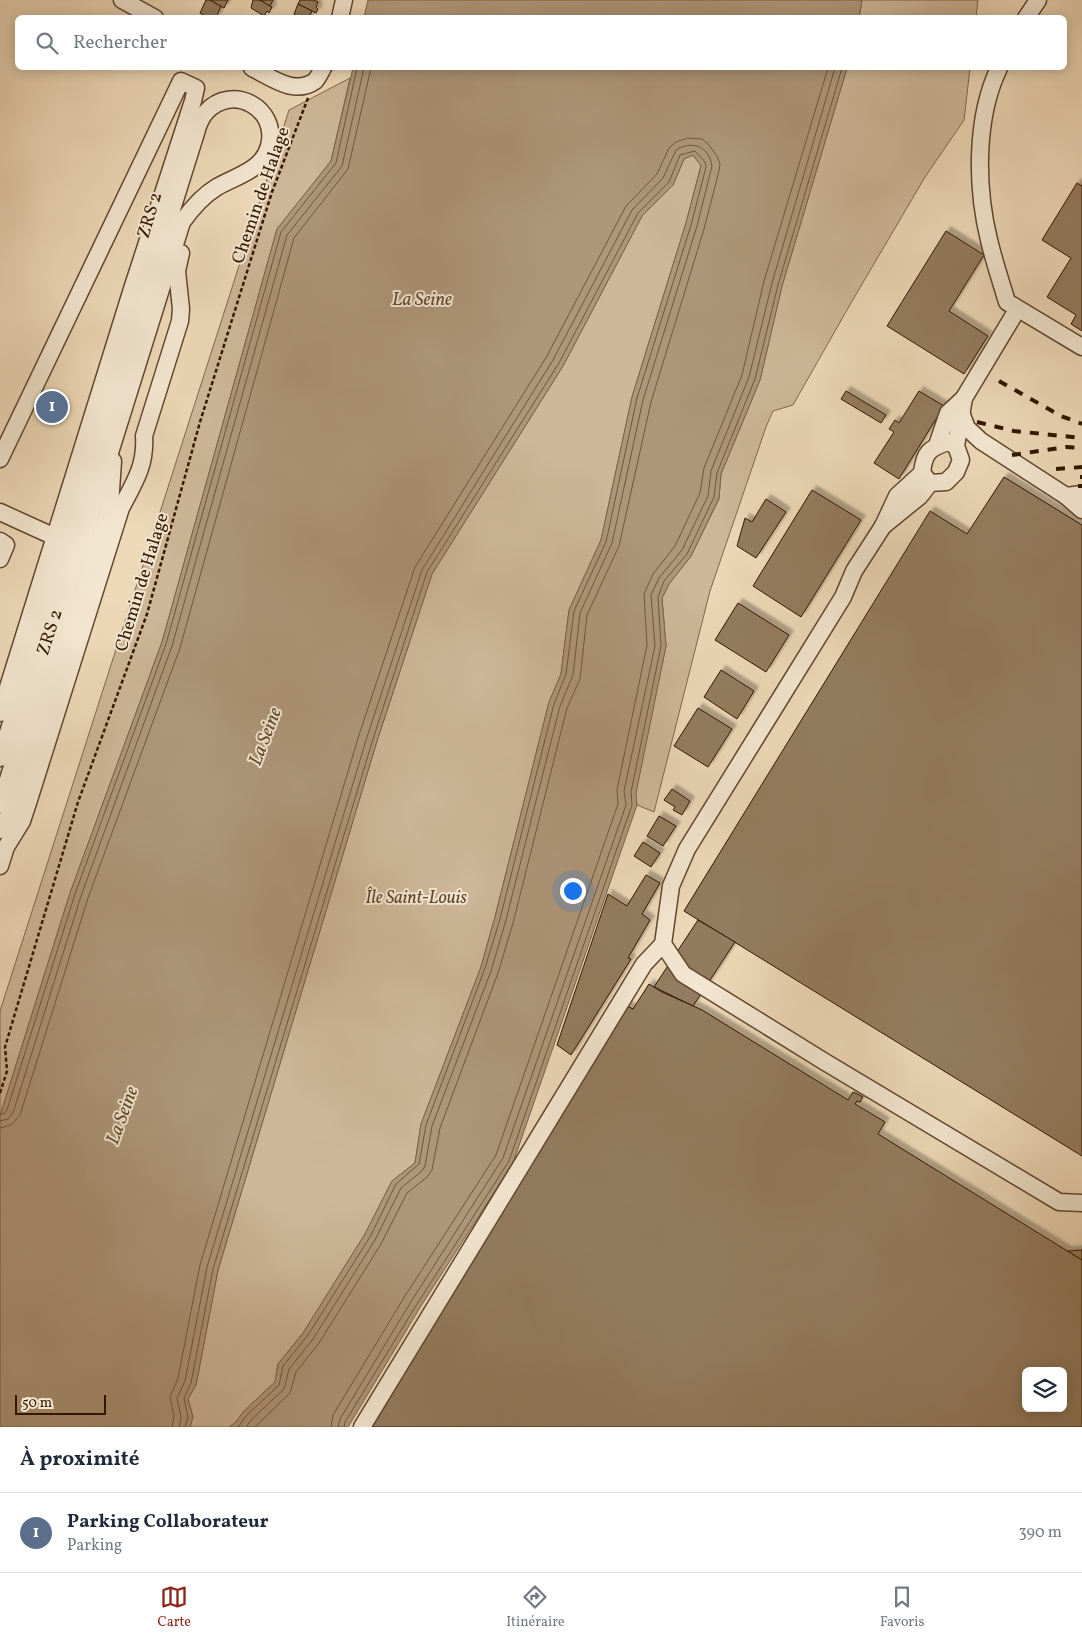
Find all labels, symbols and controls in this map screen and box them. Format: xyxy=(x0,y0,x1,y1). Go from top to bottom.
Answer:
search box xyxy=(15,15,1067,70)
icon: search xyxy=(33,29,61,57)
text: Rechercher xyxy=(73,30,167,56)
street label: Chemin de Halage xyxy=(226,124,297,267)
street label: ZRS 2 xyxy=(132,189,169,242)
water label: La Seine xyxy=(392,287,452,313)
pin: 1 xyxy=(36,388,68,426)
street label: Chemin de Halage xyxy=(109,510,175,655)
street label: ZRS 2 xyxy=(31,606,70,659)
water label: La Seine xyxy=(243,704,289,769)
your location xyxy=(560,878,586,904)
park label: Île Saint-Louis xyxy=(365,886,467,911)
water label: La Seine xyxy=(100,1083,145,1148)
map controls xyxy=(1022,1367,1067,1412)
button: layers xyxy=(1022,1367,1067,1412)
scale bar xyxy=(15,1392,106,1415)
text: 50 m xyxy=(22,1394,52,1413)
text: À proximité xyxy=(20,1445,139,1474)
text: Parking Collaborateur xyxy=(67,1509,269,1535)
text: 1 xyxy=(33,1522,39,1544)
text: 390 m xyxy=(1019,1522,1062,1544)
text: Parking xyxy=(67,1535,122,1557)
tab: Carte xyxy=(158,1583,191,1632)
tab: Itinéraire xyxy=(506,1583,565,1632)
tab: Favoris xyxy=(880,1583,924,1632)

